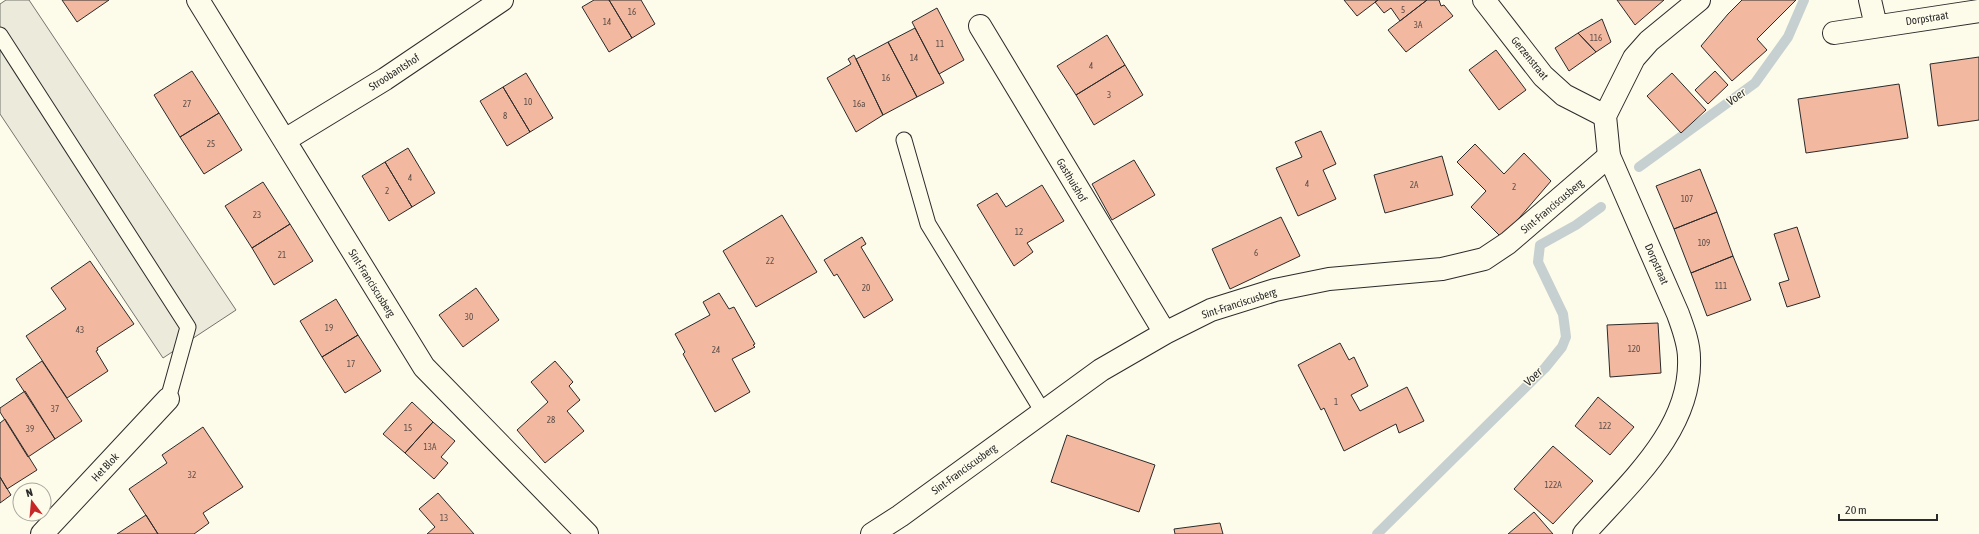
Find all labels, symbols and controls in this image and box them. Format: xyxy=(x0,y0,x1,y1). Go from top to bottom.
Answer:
house number: 5 xyxy=(1401,5,1405,15)
house number: 16 xyxy=(628,7,636,17)
street label: Dorpstraat xyxy=(1905,9,1949,27)
house number: 14 xyxy=(603,17,611,27)
house number: 3A xyxy=(1414,20,1423,30)
house number: 116 xyxy=(1590,33,1602,43)
street label: Gerzenstraat xyxy=(1509,34,1551,82)
house number: 11 xyxy=(936,39,944,49)
street label: Stroobantshof xyxy=(367,51,421,93)
house number: 14 xyxy=(910,53,918,63)
house number: 4 xyxy=(1089,61,1093,71)
house number: 16 xyxy=(882,73,890,83)
water label: Voer xyxy=(1724,85,1749,109)
house number: 3 xyxy=(1107,90,1111,100)
house number: 10 xyxy=(524,97,532,107)
house number: 27 xyxy=(183,99,191,109)
house number: 16a xyxy=(853,99,865,109)
house number: 8 xyxy=(503,111,507,121)
house number: 25 xyxy=(207,139,215,149)
street label: Gasthuishof xyxy=(1054,156,1090,204)
house number: 4 xyxy=(408,173,412,183)
street label: Sint-Franciscusberg xyxy=(1518,176,1586,236)
house number: 4 xyxy=(1305,179,1309,189)
house number: 2A xyxy=(1410,180,1419,190)
house number: 2 xyxy=(1512,182,1516,192)
house number: 2 xyxy=(385,186,389,196)
house number: 107 xyxy=(1681,194,1693,204)
house number: 23 xyxy=(253,210,261,220)
house number: 12 xyxy=(1015,227,1023,237)
house number: 109 xyxy=(1698,238,1710,248)
street label: Dorpstraat xyxy=(1643,242,1671,286)
street label: Sint-Franciscusberg xyxy=(346,247,398,319)
house number: 6 xyxy=(1254,248,1258,258)
house number: 21 xyxy=(278,250,286,260)
house number: 22 xyxy=(766,256,774,266)
house number: 111 xyxy=(1715,281,1727,291)
house number: 20 xyxy=(862,283,870,293)
street label: Sint-Franciscusberg xyxy=(1200,285,1278,321)
house number: 30 xyxy=(465,312,473,322)
house number: 19 xyxy=(325,323,333,333)
house number: 43 xyxy=(76,325,84,335)
house number: 120 xyxy=(1628,344,1640,354)
house number: 24 xyxy=(712,345,720,355)
house number: 17 xyxy=(347,359,355,369)
water label: Voer xyxy=(1521,365,1545,389)
house number: 1 xyxy=(1334,397,1338,407)
house number: 37 xyxy=(51,404,59,414)
house number: 28 xyxy=(547,415,555,425)
house number: 122 xyxy=(1599,421,1611,431)
house number: 15 xyxy=(404,423,412,433)
house number: 39 xyxy=(26,424,34,434)
street label: Sint-Franciscusberg xyxy=(929,441,999,497)
house number: 13A xyxy=(424,442,437,452)
street label: Het Blok xyxy=(89,450,121,484)
house number: 32 xyxy=(188,470,196,480)
house number: 122A xyxy=(1544,480,1562,490)
north arrow xyxy=(12,482,52,522)
text: N xyxy=(24,486,34,499)
scale bar xyxy=(1839,496,1937,522)
text: 20 m xyxy=(1845,503,1867,517)
house number: 13 xyxy=(440,513,448,523)

